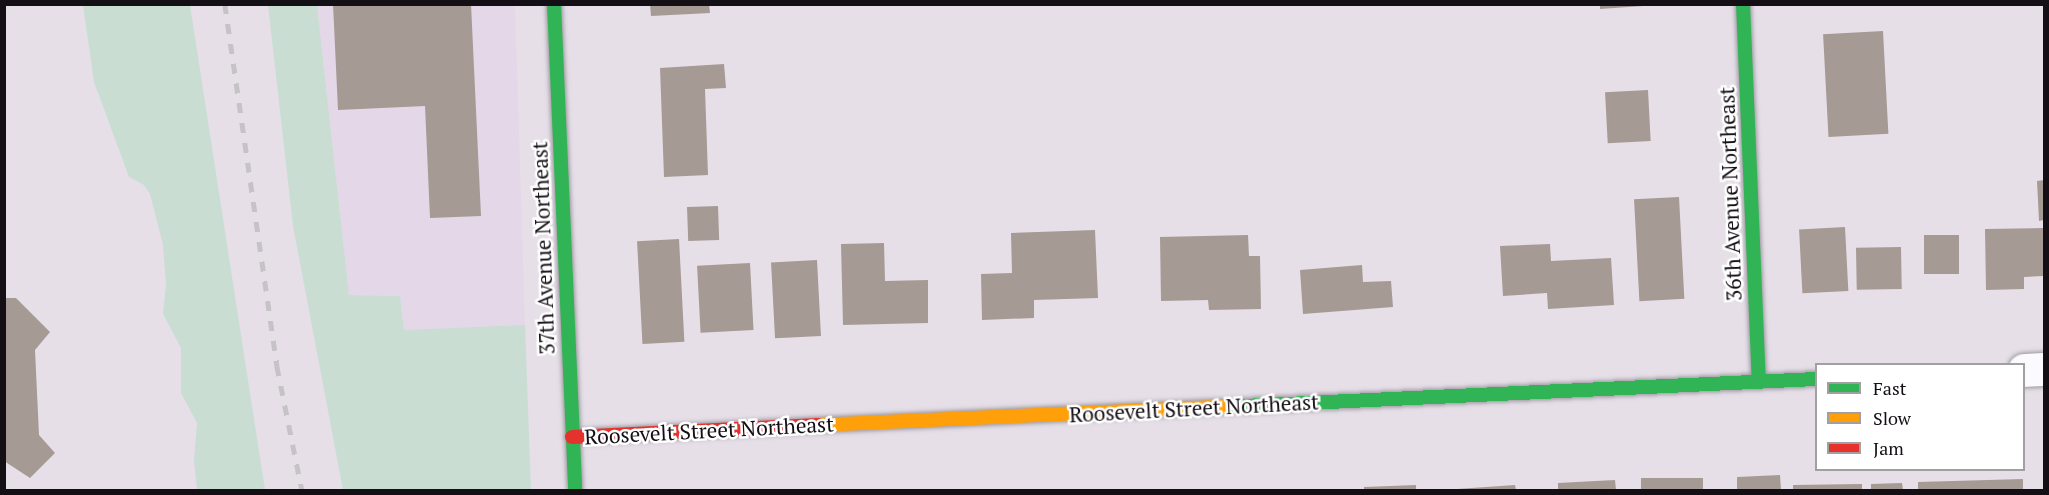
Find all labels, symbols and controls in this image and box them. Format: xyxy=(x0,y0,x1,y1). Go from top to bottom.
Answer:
street label: 36th Avenue Northeast xyxy=(1714,86,1746,302)
street label: 37th Avenue Northeast xyxy=(527,141,559,355)
legend xyxy=(1815,363,2025,471)
text: Fast xyxy=(1873,376,1906,400)
street label: Roosevelt Street Northeast xyxy=(1069,389,1319,427)
text: Slow xyxy=(1873,406,1911,430)
street label: Roosevelt Street Northeast xyxy=(584,411,834,449)
text: Jam xyxy=(1873,436,1904,460)

